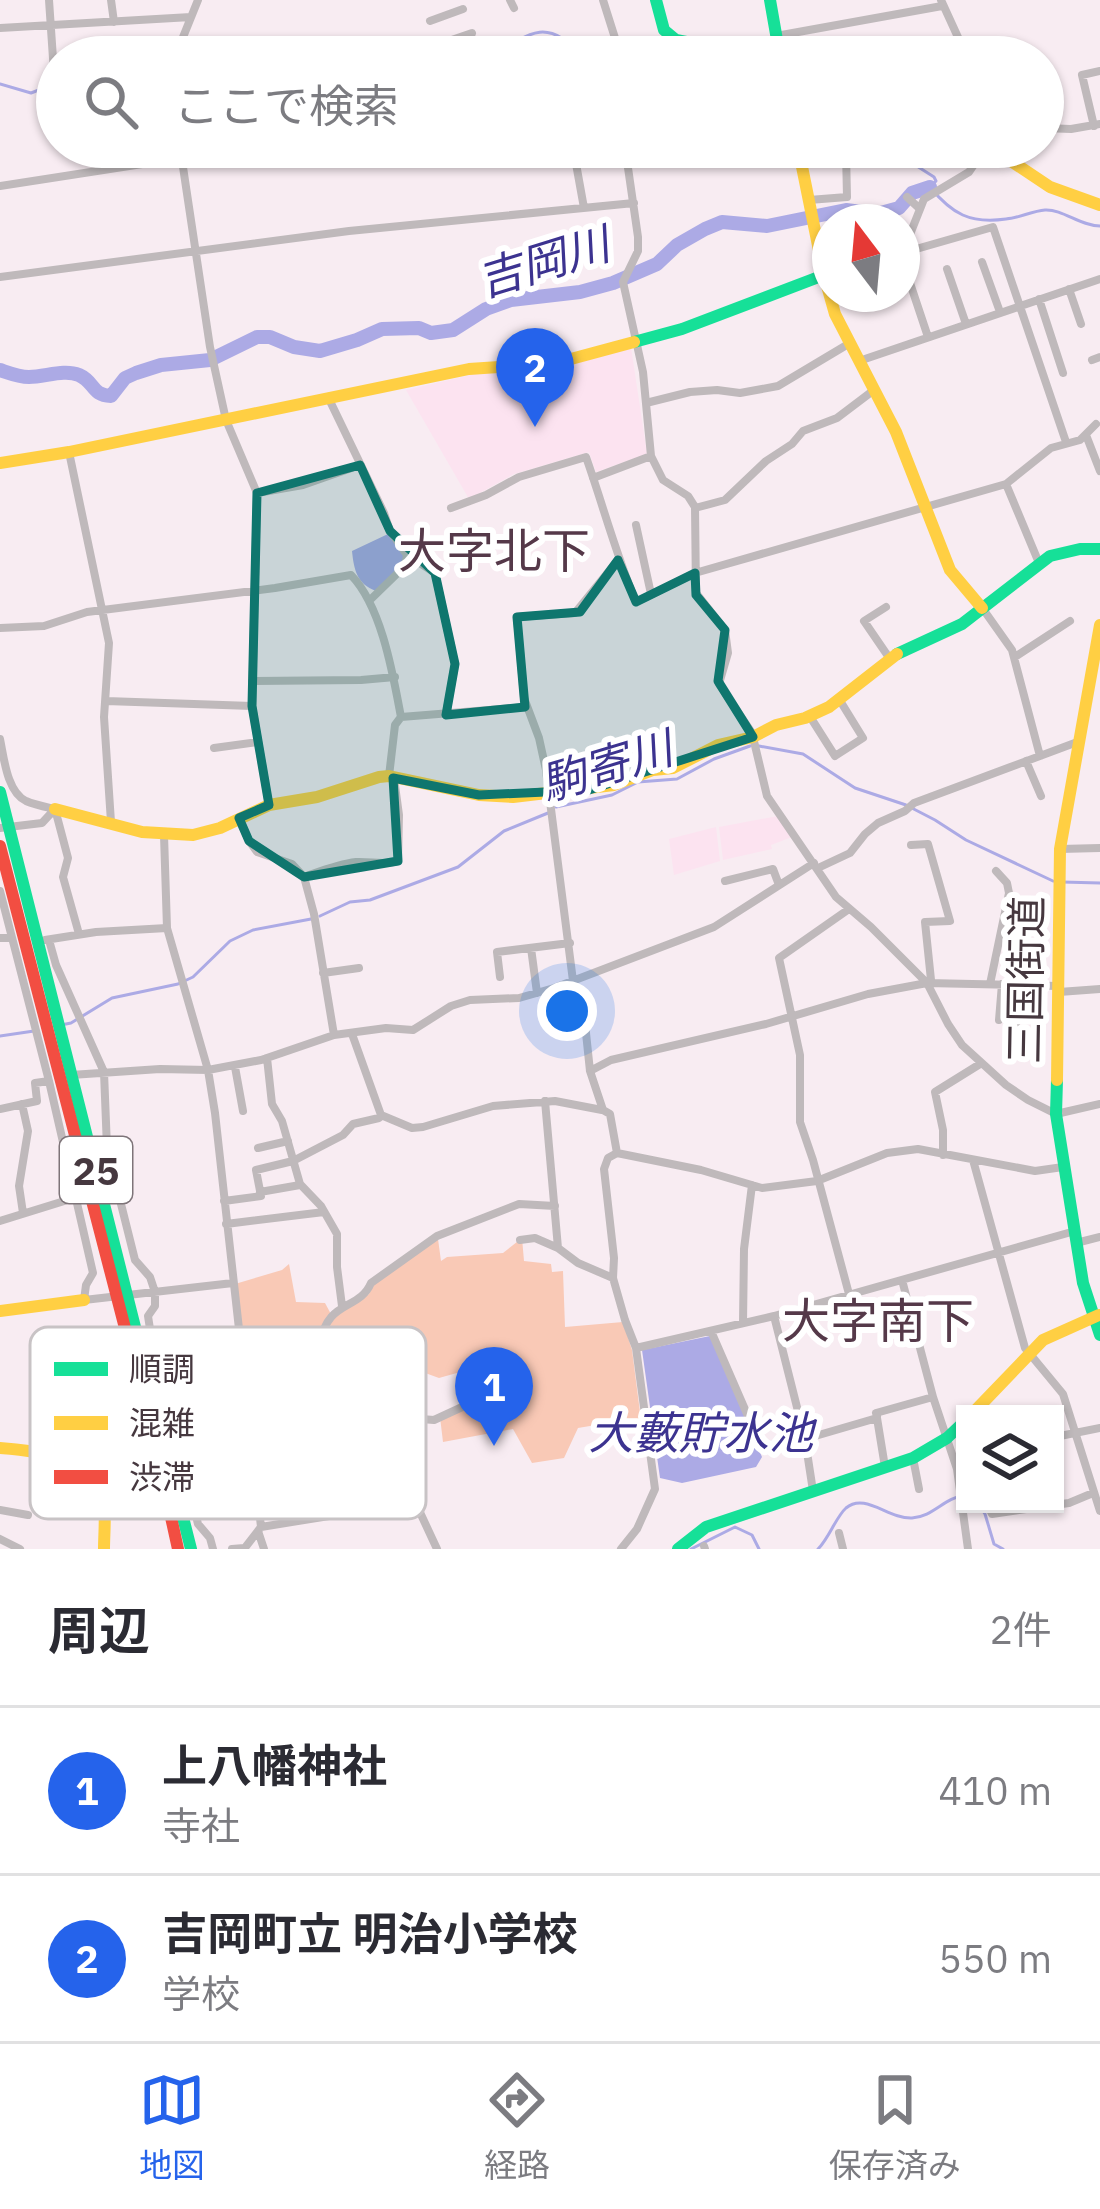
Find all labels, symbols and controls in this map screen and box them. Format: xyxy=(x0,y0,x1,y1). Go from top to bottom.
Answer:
search box xyxy=(36,36,1064,168)
icon: search xyxy=(78,69,144,135)
text: ここで検索 xyxy=(174,76,399,134)
north arrow xyxy=(812,204,920,312)
water label: 吉岡川 xyxy=(470,212,620,308)
pin: 2 xyxy=(496,328,574,427)
district label: 大字北下 xyxy=(398,519,590,581)
water label: 駒寄川 xyxy=(533,716,683,812)
street label: 三国街道 xyxy=(996,896,1054,1064)
your location xyxy=(537,981,597,1041)
road number: 25 xyxy=(60,1137,132,1203)
district label: 大字南下 xyxy=(782,1289,974,1351)
legend xyxy=(30,1327,426,1519)
text: 順調 xyxy=(129,1347,195,1390)
pin: 1 xyxy=(455,1347,533,1446)
text: 混雑 xyxy=(129,1401,195,1444)
water label: 大藪貯水池 xyxy=(588,1403,817,1461)
map controls xyxy=(956,1405,1064,1513)
button: layers xyxy=(956,1405,1064,1513)
text: 渋滞 xyxy=(129,1455,195,1498)
text: 周辺 xyxy=(48,1597,150,1663)
text: 2件 xyxy=(990,1604,1052,1655)
text: 上八幡神社 xyxy=(162,1736,387,1794)
text: 1 xyxy=(75,1765,99,1816)
text: 410 m xyxy=(939,1765,1052,1816)
text: 寺社 xyxy=(162,1800,240,1851)
text: 吉岡町立 明治小学校 xyxy=(162,1904,578,1962)
text: 2 xyxy=(75,1933,99,1984)
text: 550 m xyxy=(939,1933,1052,1984)
text: 学校 xyxy=(162,1968,240,2019)
tab: 地図 xyxy=(139,2067,205,2187)
tab: 経路 xyxy=(484,2067,550,2187)
tab: 保存済み xyxy=(829,2067,961,2187)

